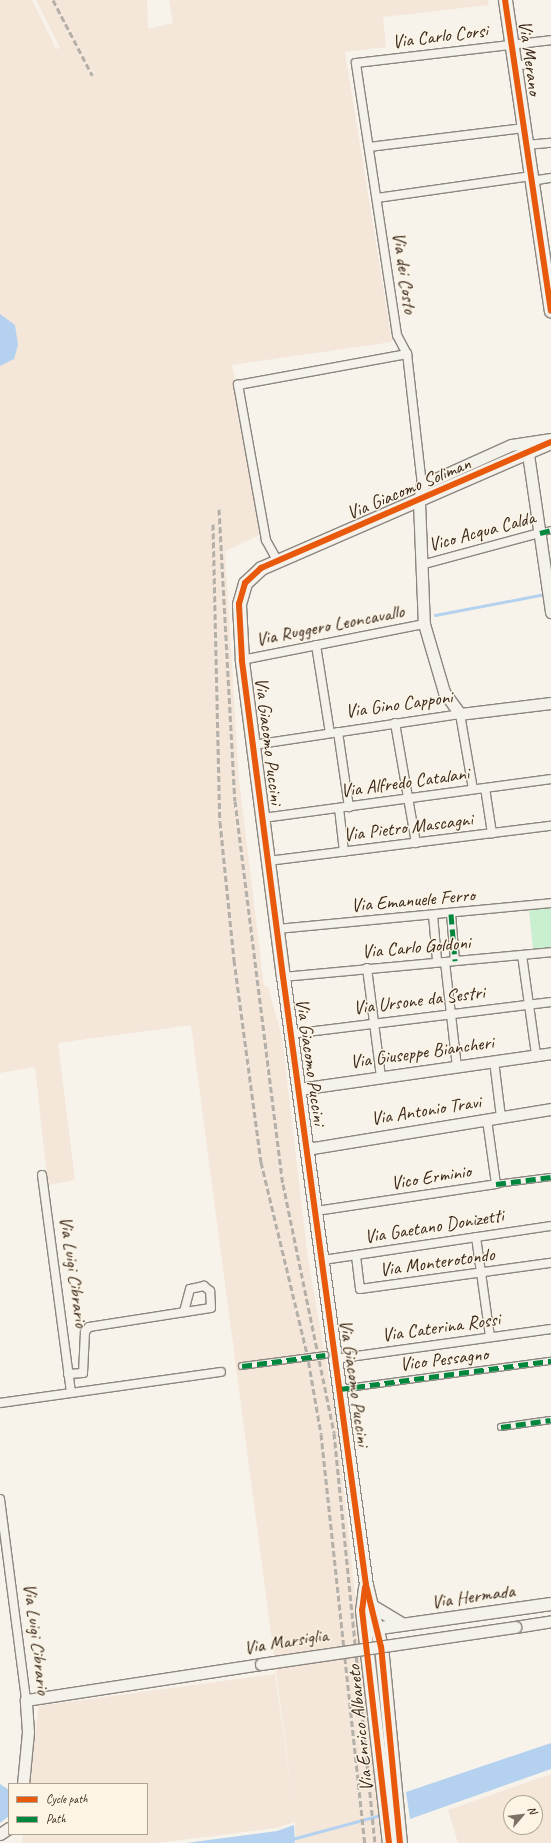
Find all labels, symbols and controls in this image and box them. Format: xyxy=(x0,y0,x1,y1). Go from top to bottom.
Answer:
street label: Via Merano xyxy=(513,19,545,97)
street label: Via Carlo Corsi xyxy=(391,20,489,54)
street label: Via dei Costo xyxy=(387,231,421,315)
street label: Via Giacomo Soliman xyxy=(344,453,474,525)
street label: Vico Acqua Calda xyxy=(426,507,538,557)
street label: Via Ruggero Leoncavallo xyxy=(254,600,406,652)
street label: Via Giacomo Puccini xyxy=(249,677,287,805)
street label: Via Gino Capponi xyxy=(344,686,454,724)
street label: Via Alfredo Catalani xyxy=(339,763,471,803)
street label: Via Pietro Mascagni xyxy=(342,809,474,847)
street label: Via Emanuele Ferro xyxy=(350,884,476,918)
street label: Via Carlo Goldoni xyxy=(361,932,471,964)
street label: Via Ursone da Sestri xyxy=(352,982,486,1020)
street label: Via Giacomo Puccini xyxy=(290,998,330,1126)
street label: Via Giuseppe Biancheri xyxy=(349,1032,495,1074)
street label: Via Antonio Travi xyxy=(369,1091,483,1131)
street label: Vico Erminio xyxy=(389,1160,473,1196)
street label: Via Gaetano Donizetti xyxy=(363,1205,505,1249)
street label: Via Luigi Cibrario xyxy=(54,1216,92,1328)
street label: Via Monterotondo xyxy=(378,1244,496,1282)
street label: Via Caterina Rossi xyxy=(380,1308,502,1348)
street label: Via Giacomo Puccini xyxy=(334,1319,374,1447)
street label: Vico Pessagno xyxy=(399,1343,489,1377)
street label: Via Hermada xyxy=(430,1580,516,1614)
street label: Via Luigi Cibrario xyxy=(18,1583,54,1695)
street label: Via Marsiglia xyxy=(242,1624,330,1660)
street label: Via Enrico Albareto xyxy=(343,1663,379,1793)
legend xyxy=(8,1783,148,1835)
text: Cycle path xyxy=(46,1791,88,1807)
north arrow xyxy=(503,1795,543,1835)
text: N xyxy=(525,1804,540,1816)
text: Path xyxy=(46,1811,66,1827)

